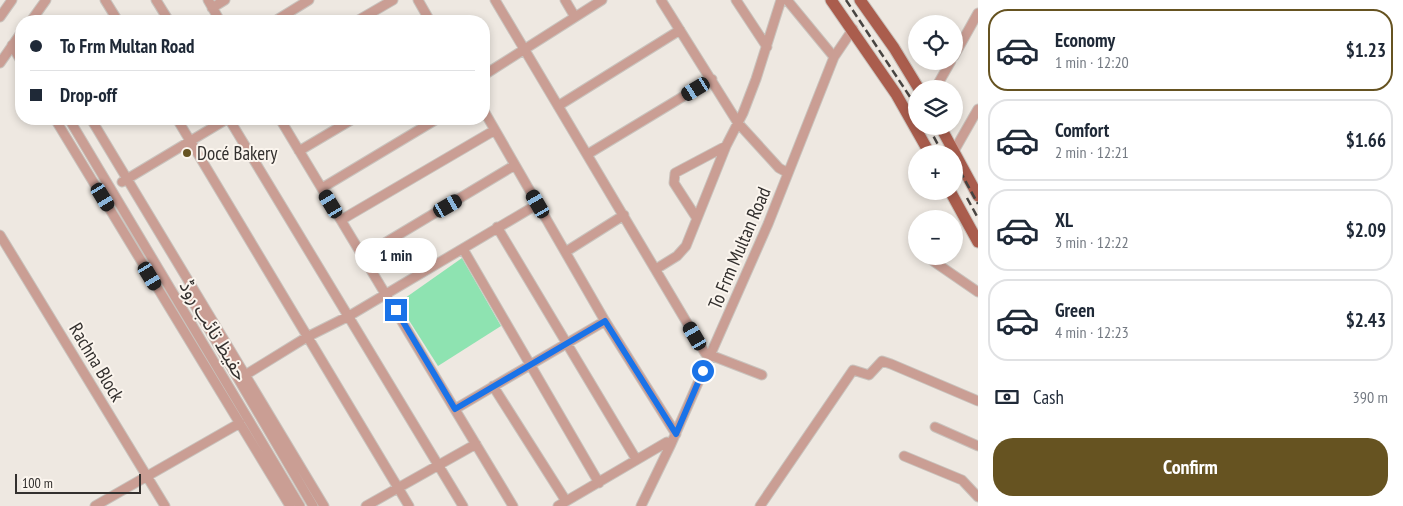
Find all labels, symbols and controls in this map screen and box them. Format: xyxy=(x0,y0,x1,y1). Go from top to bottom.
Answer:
map controls xyxy=(908,15,963,265)
button: locate xyxy=(908,15,963,70)
icon: car xyxy=(995,28,1040,73)
text: Economy xyxy=(1055,28,1115,52)
text: To Frm Multan Road xyxy=(60,34,194,58)
text: $1.23 xyxy=(1346,38,1386,62)
text: 1 min · 12:20 xyxy=(1055,52,1129,72)
car xyxy=(679,75,712,103)
button: layers xyxy=(908,80,963,135)
text: Drop-off xyxy=(60,83,117,107)
icon: car xyxy=(995,118,1040,163)
text: Comfort xyxy=(1055,118,1109,142)
text: $1.66 xyxy=(1346,128,1386,152)
place label: Docé Bakery xyxy=(197,141,278,165)
text: 2 min · 12:21 xyxy=(1055,142,1129,162)
button: + xyxy=(908,145,963,200)
marker: Docé Bakery xyxy=(181,147,193,159)
car xyxy=(88,180,117,214)
street label: To Frm Multan Road xyxy=(702,183,776,313)
car xyxy=(316,187,345,221)
car xyxy=(524,187,551,221)
car xyxy=(431,192,464,220)
icon: car xyxy=(995,208,1040,253)
text: XL xyxy=(1055,208,1073,232)
button: − xyxy=(908,210,963,265)
text: $2.09 xyxy=(1346,218,1386,242)
text: 3 min · 12:22 xyxy=(1055,232,1129,252)
callout: 1 min xyxy=(355,238,437,272)
text: 1 min xyxy=(380,245,412,265)
car xyxy=(135,259,164,293)
street label: حفیظ تائب روڈ xyxy=(175,275,253,385)
icon: car xyxy=(995,298,1040,343)
text: Green xyxy=(1055,298,1095,322)
route end xyxy=(385,299,407,321)
text: $2.43 xyxy=(1346,308,1386,332)
street label: Rachna Block xyxy=(64,318,130,406)
car xyxy=(681,319,708,353)
text: 4 min · 12:23 xyxy=(1055,322,1129,342)
route start xyxy=(692,360,714,382)
icon: cash xyxy=(993,383,1021,411)
text: Cash xyxy=(1033,385,1064,409)
text: 390 m xyxy=(1353,387,1388,407)
button: Confirm xyxy=(993,438,1388,496)
scale bar xyxy=(15,471,141,494)
text: 100 m xyxy=(22,474,53,492)

